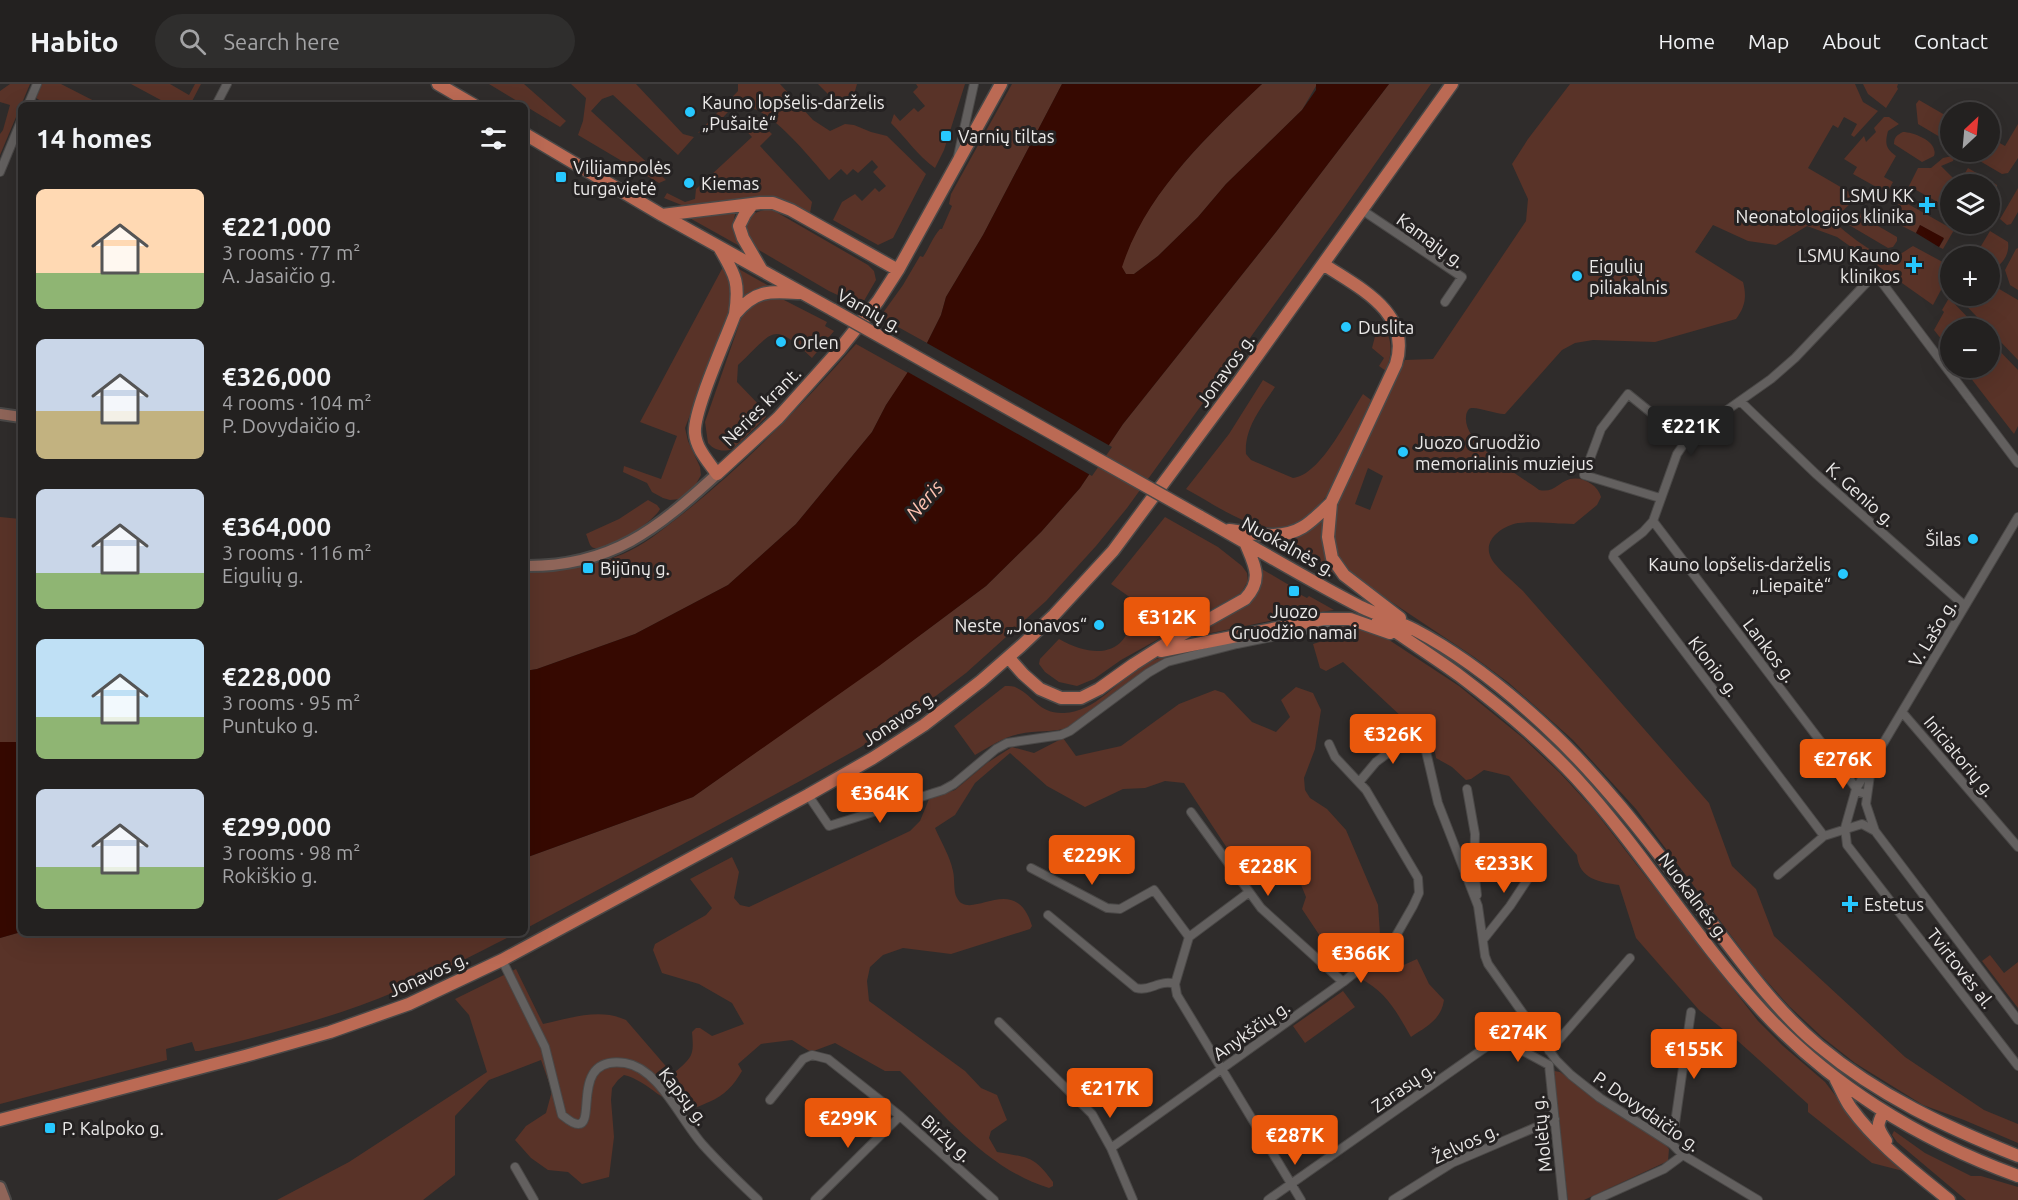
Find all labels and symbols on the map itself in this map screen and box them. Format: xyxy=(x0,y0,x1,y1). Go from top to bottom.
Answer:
place label: Kauno lopšelis-darželis „Pušaitė“ xyxy=(702,92,885,133)
north arrow xyxy=(1940,102,2000,162)
marker: Kauno lopšelis-darželis „Pušaitė“ xyxy=(683,105,697,119)
place label: Varnių tiltas xyxy=(958,126,1055,146)
marker: Varnių tiltas xyxy=(939,129,953,143)
place label: Vilijampolės turgavietė xyxy=(573,157,671,198)
marker: Vilijampolės turgavietė xyxy=(554,170,568,184)
place label: Kiemas xyxy=(701,173,759,193)
marker: Kiemas xyxy=(682,176,696,190)
place label: LSMU KK Neonatologijos klinika xyxy=(1736,185,1914,226)
marker: LSMU KK Neonatologijos klinika xyxy=(1918,196,1936,214)
street label: Kamajų g. xyxy=(1393,209,1469,271)
place label: LSMU Kauno klinikos xyxy=(1798,245,1900,286)
place label: Eigulių piliakalnis xyxy=(1589,256,1668,297)
marker: LSMU Kauno klinikos xyxy=(1905,256,1923,274)
marker: Eigulių piliakalnis xyxy=(1570,269,1584,283)
street label: Varnių g. xyxy=(834,284,906,336)
place label: Duslita xyxy=(1358,317,1414,337)
marker: Duslita xyxy=(1339,320,1353,334)
street label: Jonavos g. xyxy=(1192,330,1258,410)
place label: Orlen xyxy=(793,332,839,352)
marker: Orlen xyxy=(774,335,788,349)
street label: Neries krant. xyxy=(718,363,804,449)
pin: €221K xyxy=(1649,406,1733,457)
place label: Juozo Gruodžio memorialinis muziejus xyxy=(1415,432,1594,473)
marker: Juozo Gruodžio memorialinis muziejus xyxy=(1396,445,1410,459)
street label: K. Genio g. xyxy=(1822,458,1900,530)
water label: Neris xyxy=(901,475,948,524)
street label: Nuokalnės g. xyxy=(1239,512,1339,580)
place label: Šilas xyxy=(1925,528,1961,549)
marker: Šilas xyxy=(1966,532,1980,546)
place label: Kauno lopšelis-darželis „Liepaitė“ xyxy=(1648,554,1831,595)
place label: Bijūnų g. xyxy=(600,558,670,578)
marker: Bijūnų g. xyxy=(581,561,595,575)
marker: Kauno lopšelis-darželis „Liepaitė“ xyxy=(1836,567,1850,581)
marker: Juozo Gruodžio namai xyxy=(1287,584,1301,598)
street label: V. Lašo g. xyxy=(1904,596,1960,670)
pin: €312K xyxy=(1125,597,1209,648)
place label: Juozo Gruodžio namai xyxy=(1231,601,1357,642)
street label: Lankos g. xyxy=(1740,614,1800,686)
place label: Neste „Jonavos“ xyxy=(954,615,1087,635)
marker: Neste „Jonavos“ xyxy=(1092,618,1106,632)
street label: Klonio g. xyxy=(1685,632,1743,700)
street label: Jonavos g. xyxy=(858,686,940,750)
street label: Iniciatorių g. xyxy=(1920,712,2000,800)
pin: €326K xyxy=(1351,714,1435,765)
pin: €276K xyxy=(1801,739,1885,790)
pin: €364K xyxy=(838,773,922,824)
pin: €229K xyxy=(1050,835,1134,886)
pin: €233K xyxy=(1462,843,1546,894)
pin: €228K xyxy=(1226,846,1310,897)
street label: Nuokalnės g. xyxy=(1655,849,1733,943)
place label: Estetus xyxy=(1864,894,1924,914)
marker: Estetus xyxy=(1841,895,1859,913)
street label: Tvirtovės al. xyxy=(1923,924,1999,1012)
pin: €366K xyxy=(1319,933,1403,984)
street label: Jonavos g. xyxy=(385,948,471,1000)
street label: Anykščių g. xyxy=(1209,996,1293,1064)
pin: €274K xyxy=(1476,1012,1560,1063)
pin: €155K xyxy=(1652,1029,1736,1080)
street label: Zarasų g. xyxy=(1368,1058,1438,1116)
street label: Kapsų g. xyxy=(655,1063,713,1129)
street label: P. Dovydaičio g. xyxy=(1590,1067,1704,1155)
pin: €217K xyxy=(1068,1068,1152,1119)
street label: Molėtų g. xyxy=(1527,1095,1555,1173)
pin: €299K xyxy=(806,1098,890,1149)
street label: Biržų g. xyxy=(918,1110,976,1166)
pin: €287K xyxy=(1253,1115,1337,1166)
place label: P. Kalpoko g. xyxy=(62,1118,164,1138)
street label: Želvos g. xyxy=(1428,1118,1501,1167)
marker: P. Kalpoko g. xyxy=(43,1121,57,1135)

